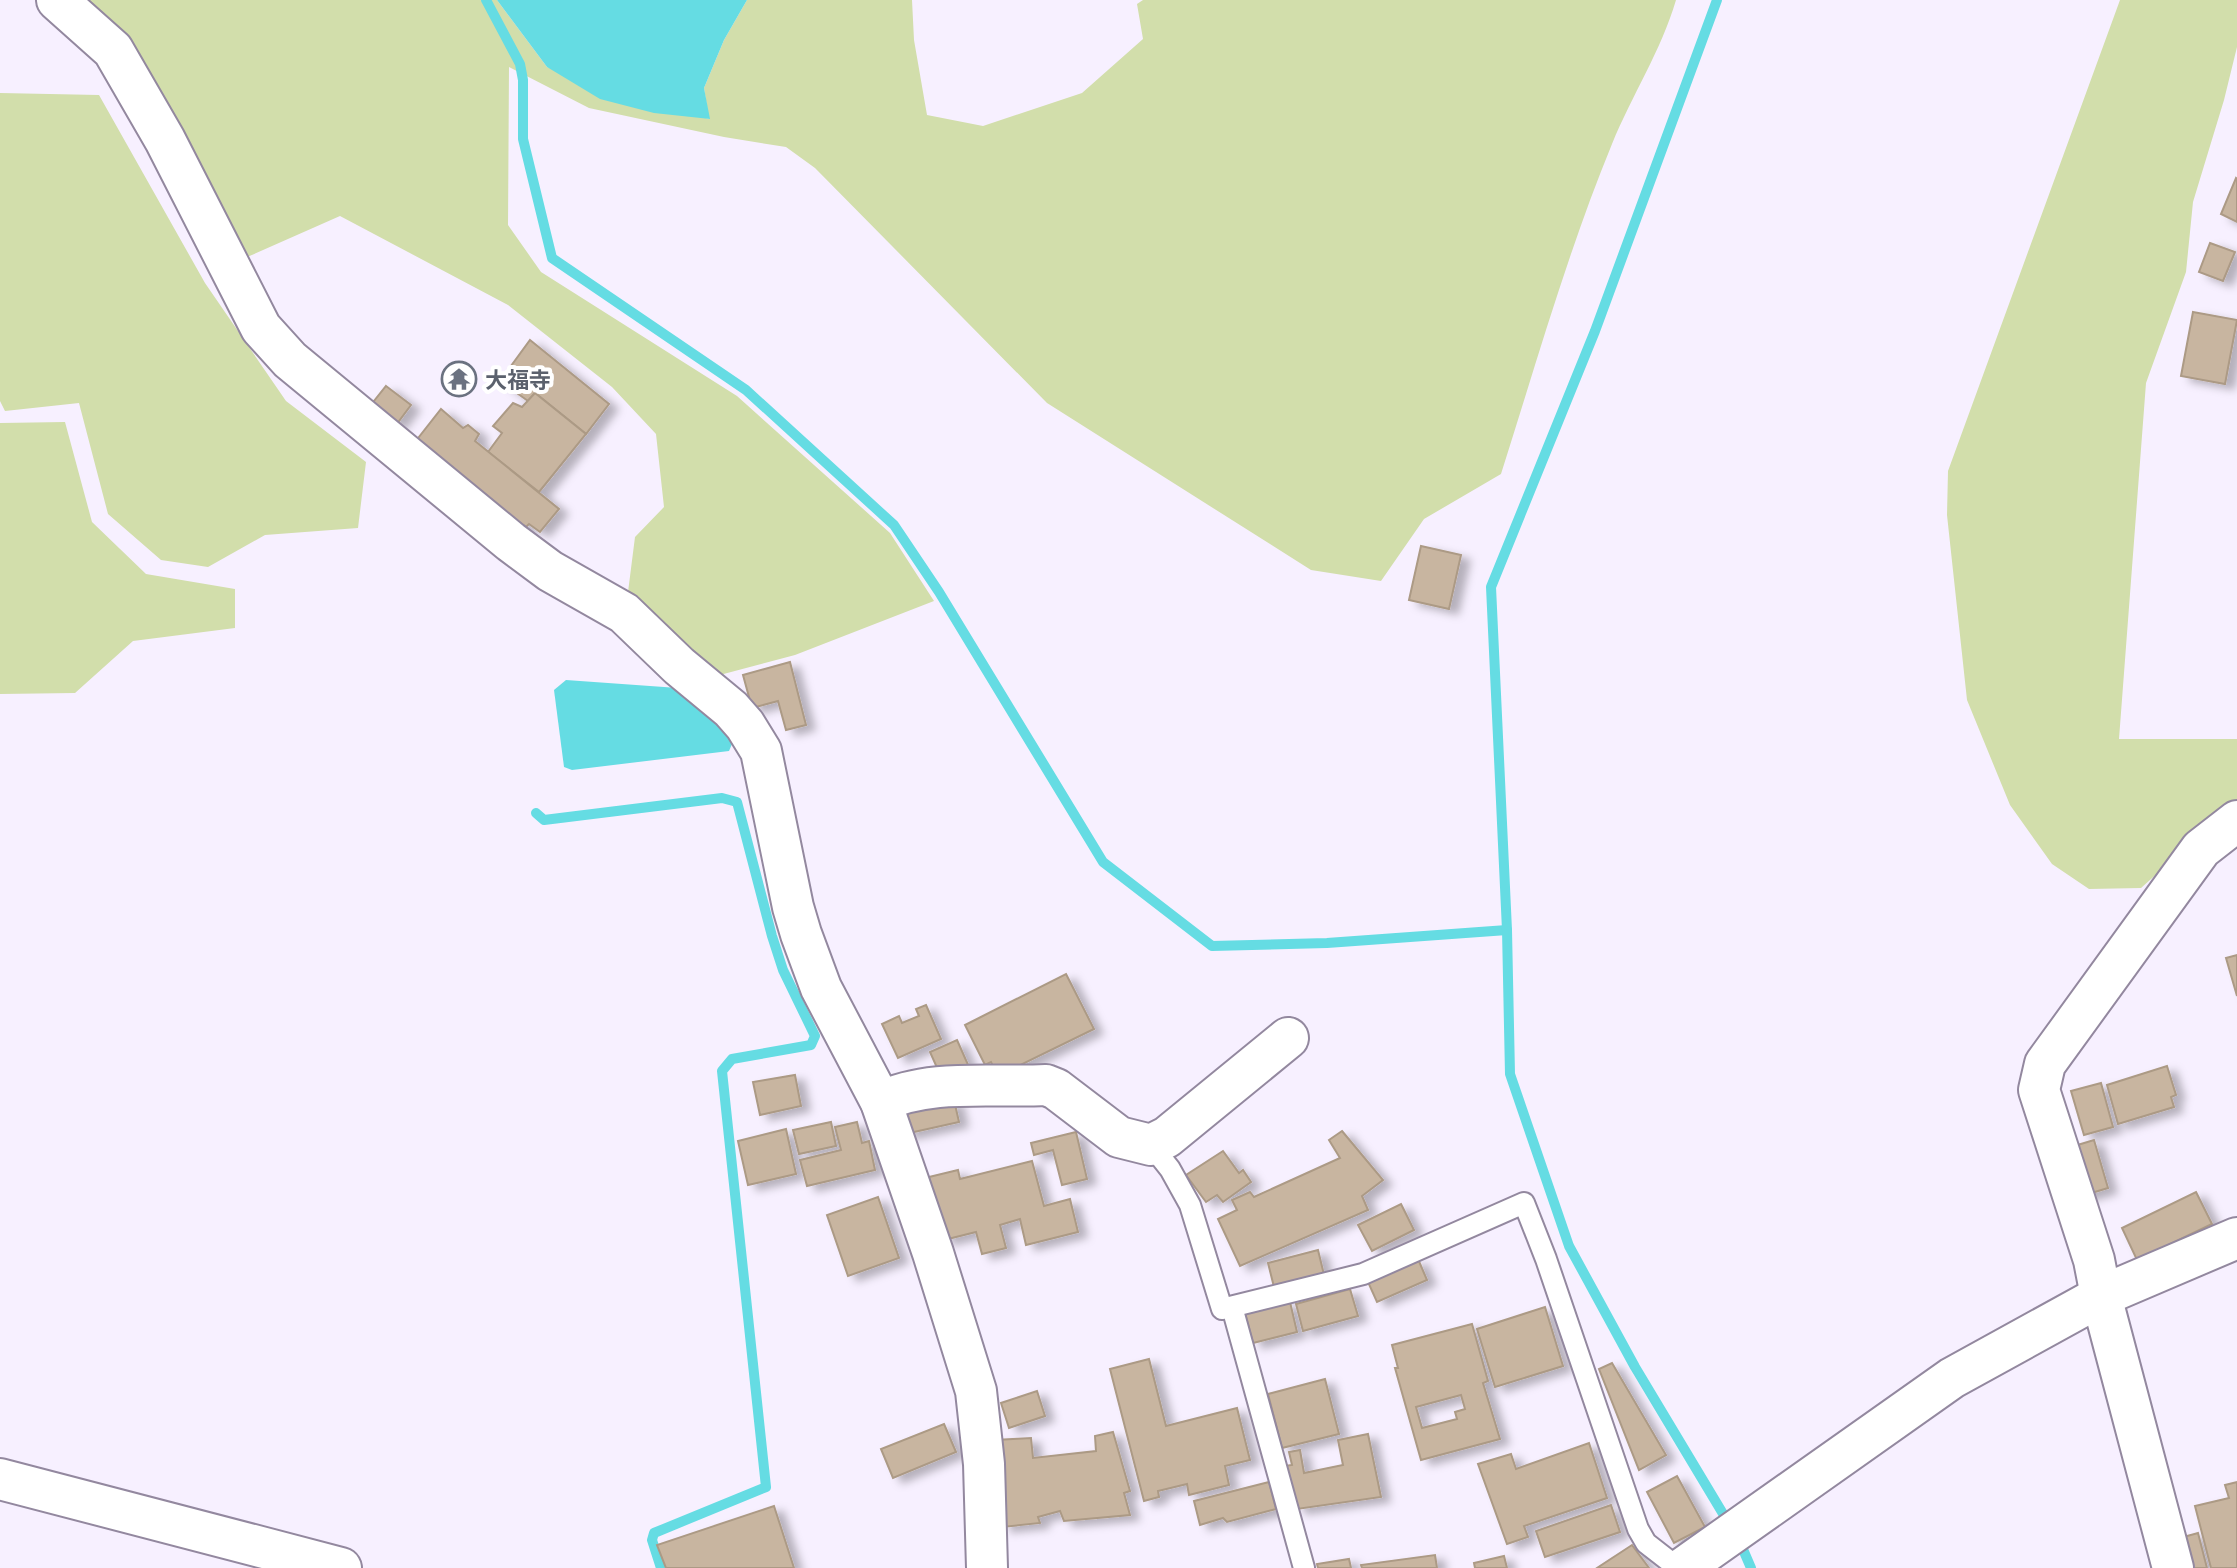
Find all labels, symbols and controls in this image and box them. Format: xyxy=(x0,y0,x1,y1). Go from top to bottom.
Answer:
temple icon: 大福寺 xyxy=(440,360,478,398)
place label: 大福寺 xyxy=(485,366,551,392)

